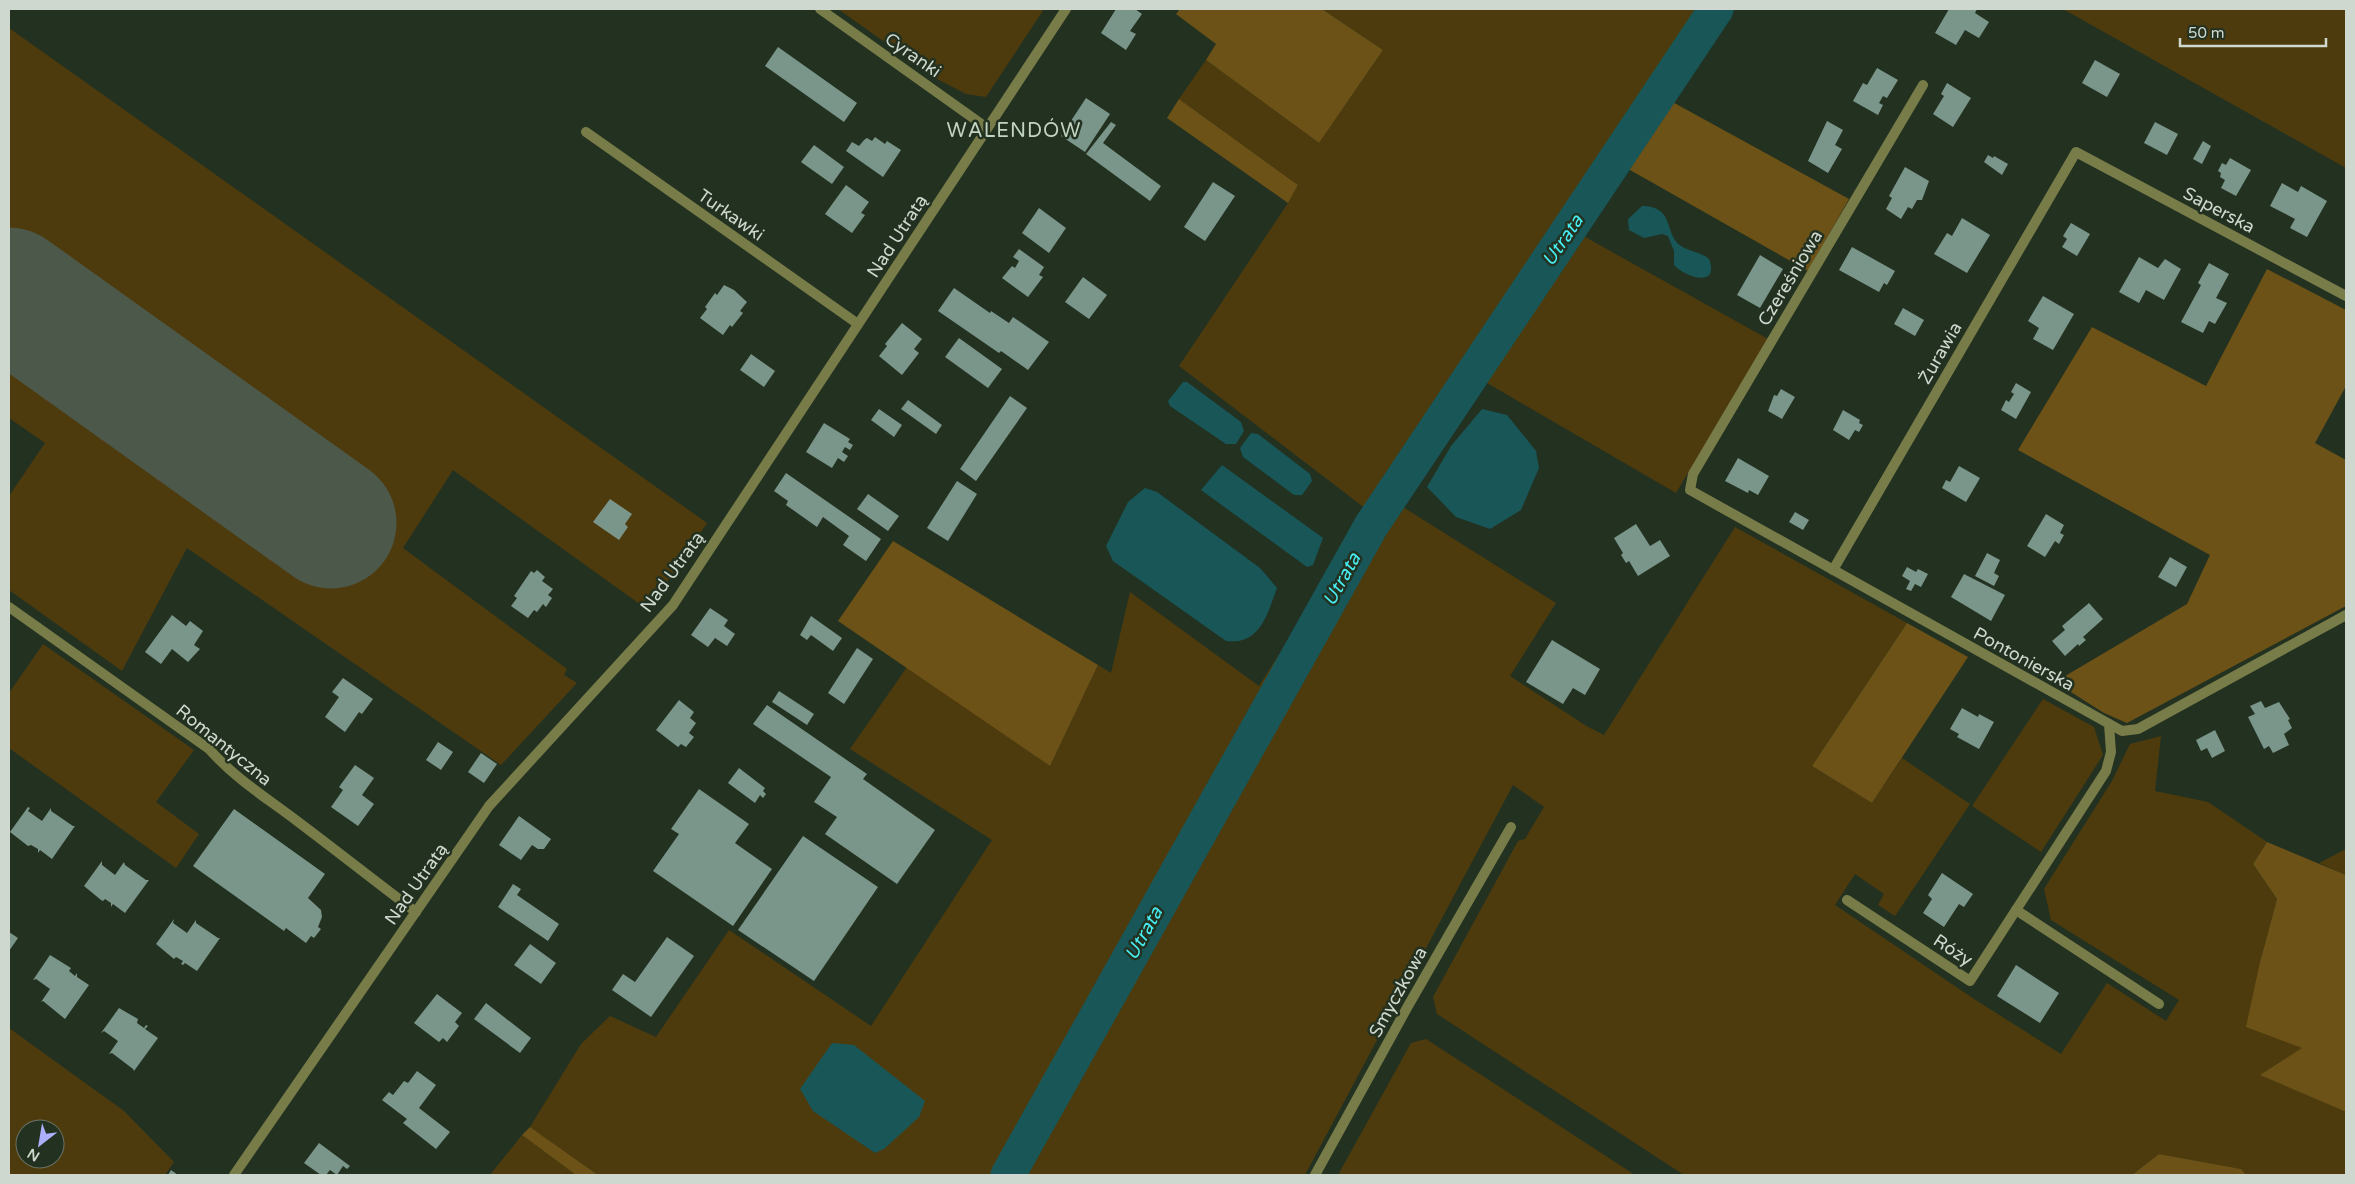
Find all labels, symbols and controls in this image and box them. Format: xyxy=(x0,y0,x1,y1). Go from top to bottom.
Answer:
scale bar xyxy=(2180,15,2326,47)
text: 50 m xyxy=(2188,24,2225,42)
street label: Cyranki xyxy=(881,28,945,82)
district label: WALENDÓW xyxy=(947,118,1081,143)
street label: Saperska xyxy=(2179,182,2259,238)
street label: Turkawki xyxy=(694,184,768,246)
street label: Nad Utratą xyxy=(862,190,932,282)
water label: Utrata xyxy=(1538,210,1589,270)
street label: Czereśniowa xyxy=(1753,226,1827,330)
street label: Żurawia xyxy=(1913,318,1967,388)
street label: Nad Utratą xyxy=(635,527,709,617)
water label: Utrata xyxy=(1318,548,1366,610)
street label: Pontonierska xyxy=(1970,622,2078,696)
street label: Romantyczna xyxy=(172,700,276,790)
street label: Nad Utratą xyxy=(380,839,452,929)
water label: Utrata xyxy=(1120,902,1168,964)
street label: Róży xyxy=(1929,929,1977,971)
street label: Smyczkowa xyxy=(1364,943,1432,1041)
north arrow xyxy=(15,1119,65,1169)
text: N xyxy=(24,1145,43,1165)

